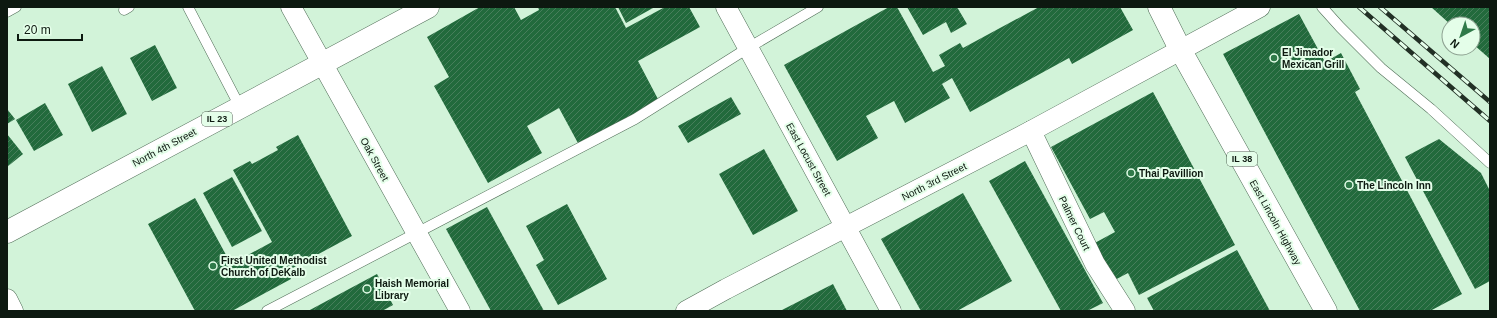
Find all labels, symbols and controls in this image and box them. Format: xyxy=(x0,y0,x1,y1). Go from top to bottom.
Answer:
scale bar xyxy=(18,16,82,42)
north arrow xyxy=(1441,16,1481,56)
text: 20 m xyxy=(24,23,51,37)
text: N xyxy=(1448,36,1461,51)
place label: El Jimador Mexican Grill xyxy=(1282,47,1344,70)
marker: El Jimador Mexican Grill xyxy=(1269,53,1279,63)
road number: IL 23 xyxy=(202,112,232,126)
street label: East Locust Street xyxy=(784,121,833,198)
street label: North 4th Street xyxy=(130,126,198,169)
street label: Oak Street xyxy=(358,136,391,183)
road number: IL 38 xyxy=(1227,152,1257,166)
street label: North 3rd Street xyxy=(900,160,969,202)
marker: Thai Pavillion xyxy=(1126,168,1136,178)
place label: Thai Pavillion xyxy=(1139,168,1203,179)
street label: East Lincoln Highway xyxy=(1248,178,1304,267)
marker: The Lincoln Inn xyxy=(1344,180,1354,190)
place label: The Lincoln Inn xyxy=(1357,180,1431,191)
street label: Palmer Court xyxy=(1057,194,1093,252)
place label: First United Methodist Church of DeKalb xyxy=(221,255,327,278)
marker: First United Methodist Church of DeKalb xyxy=(208,261,218,271)
place label: Haish Memorial Library xyxy=(375,278,449,301)
marker: Haish Memorial Library xyxy=(362,284,372,294)

